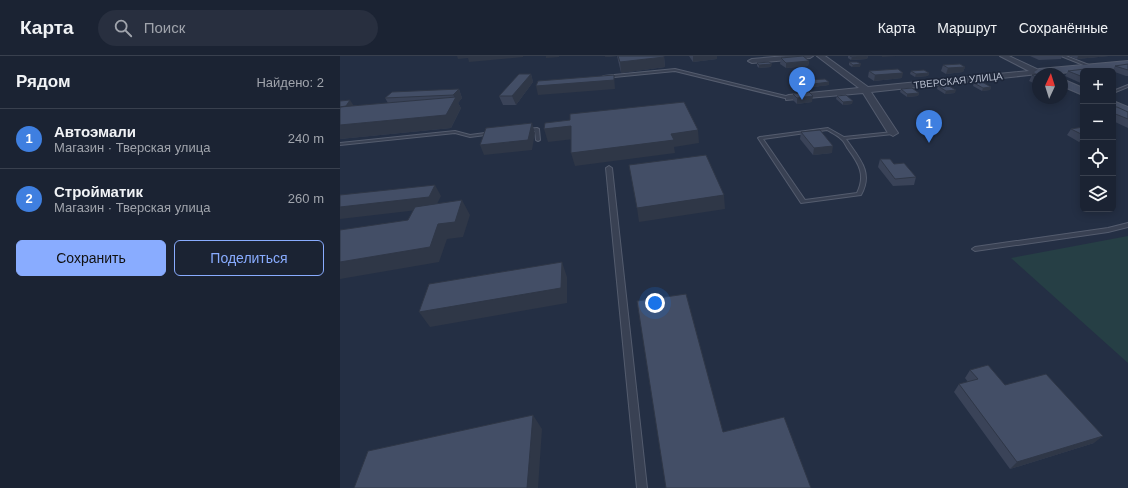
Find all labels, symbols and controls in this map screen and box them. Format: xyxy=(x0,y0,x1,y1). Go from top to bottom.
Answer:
search box xyxy=(98,10,378,46)
text: Карта xyxy=(20,17,74,38)
icon: search xyxy=(112,17,134,39)
text: Поиск xyxy=(144,19,185,36)
text: Карта xyxy=(878,20,915,36)
text: Маршрут xyxy=(937,20,997,36)
text: Сохранённые xyxy=(1019,20,1108,36)
pin: 2 xyxy=(789,67,815,100)
north arrow xyxy=(1032,68,1068,104)
map controls xyxy=(1080,68,1116,212)
button: + xyxy=(1080,68,1116,104)
street label: ТВЕРСКАЯ УЛИЦА xyxy=(913,70,1003,91)
text: Рядом xyxy=(16,72,71,91)
text: Найдено: 2 xyxy=(256,75,324,90)
button: − xyxy=(1080,104,1116,140)
pin: 1 xyxy=(916,110,942,143)
text: Автоэмали xyxy=(54,123,136,140)
text: 1 xyxy=(25,131,33,146)
text: 240 m xyxy=(288,131,324,146)
text: Магазин · Тверская улица xyxy=(54,140,210,155)
button: locate xyxy=(1080,140,1116,176)
button: layers xyxy=(1080,176,1116,212)
text: Стройматик xyxy=(54,183,143,200)
text: 2 xyxy=(25,191,33,206)
text: 260 m xyxy=(288,191,324,206)
text: Магазин · Тверская улица xyxy=(54,200,210,215)
button: Сохранить xyxy=(16,240,166,276)
button: Поделиться xyxy=(174,240,324,276)
your location xyxy=(645,293,665,313)

